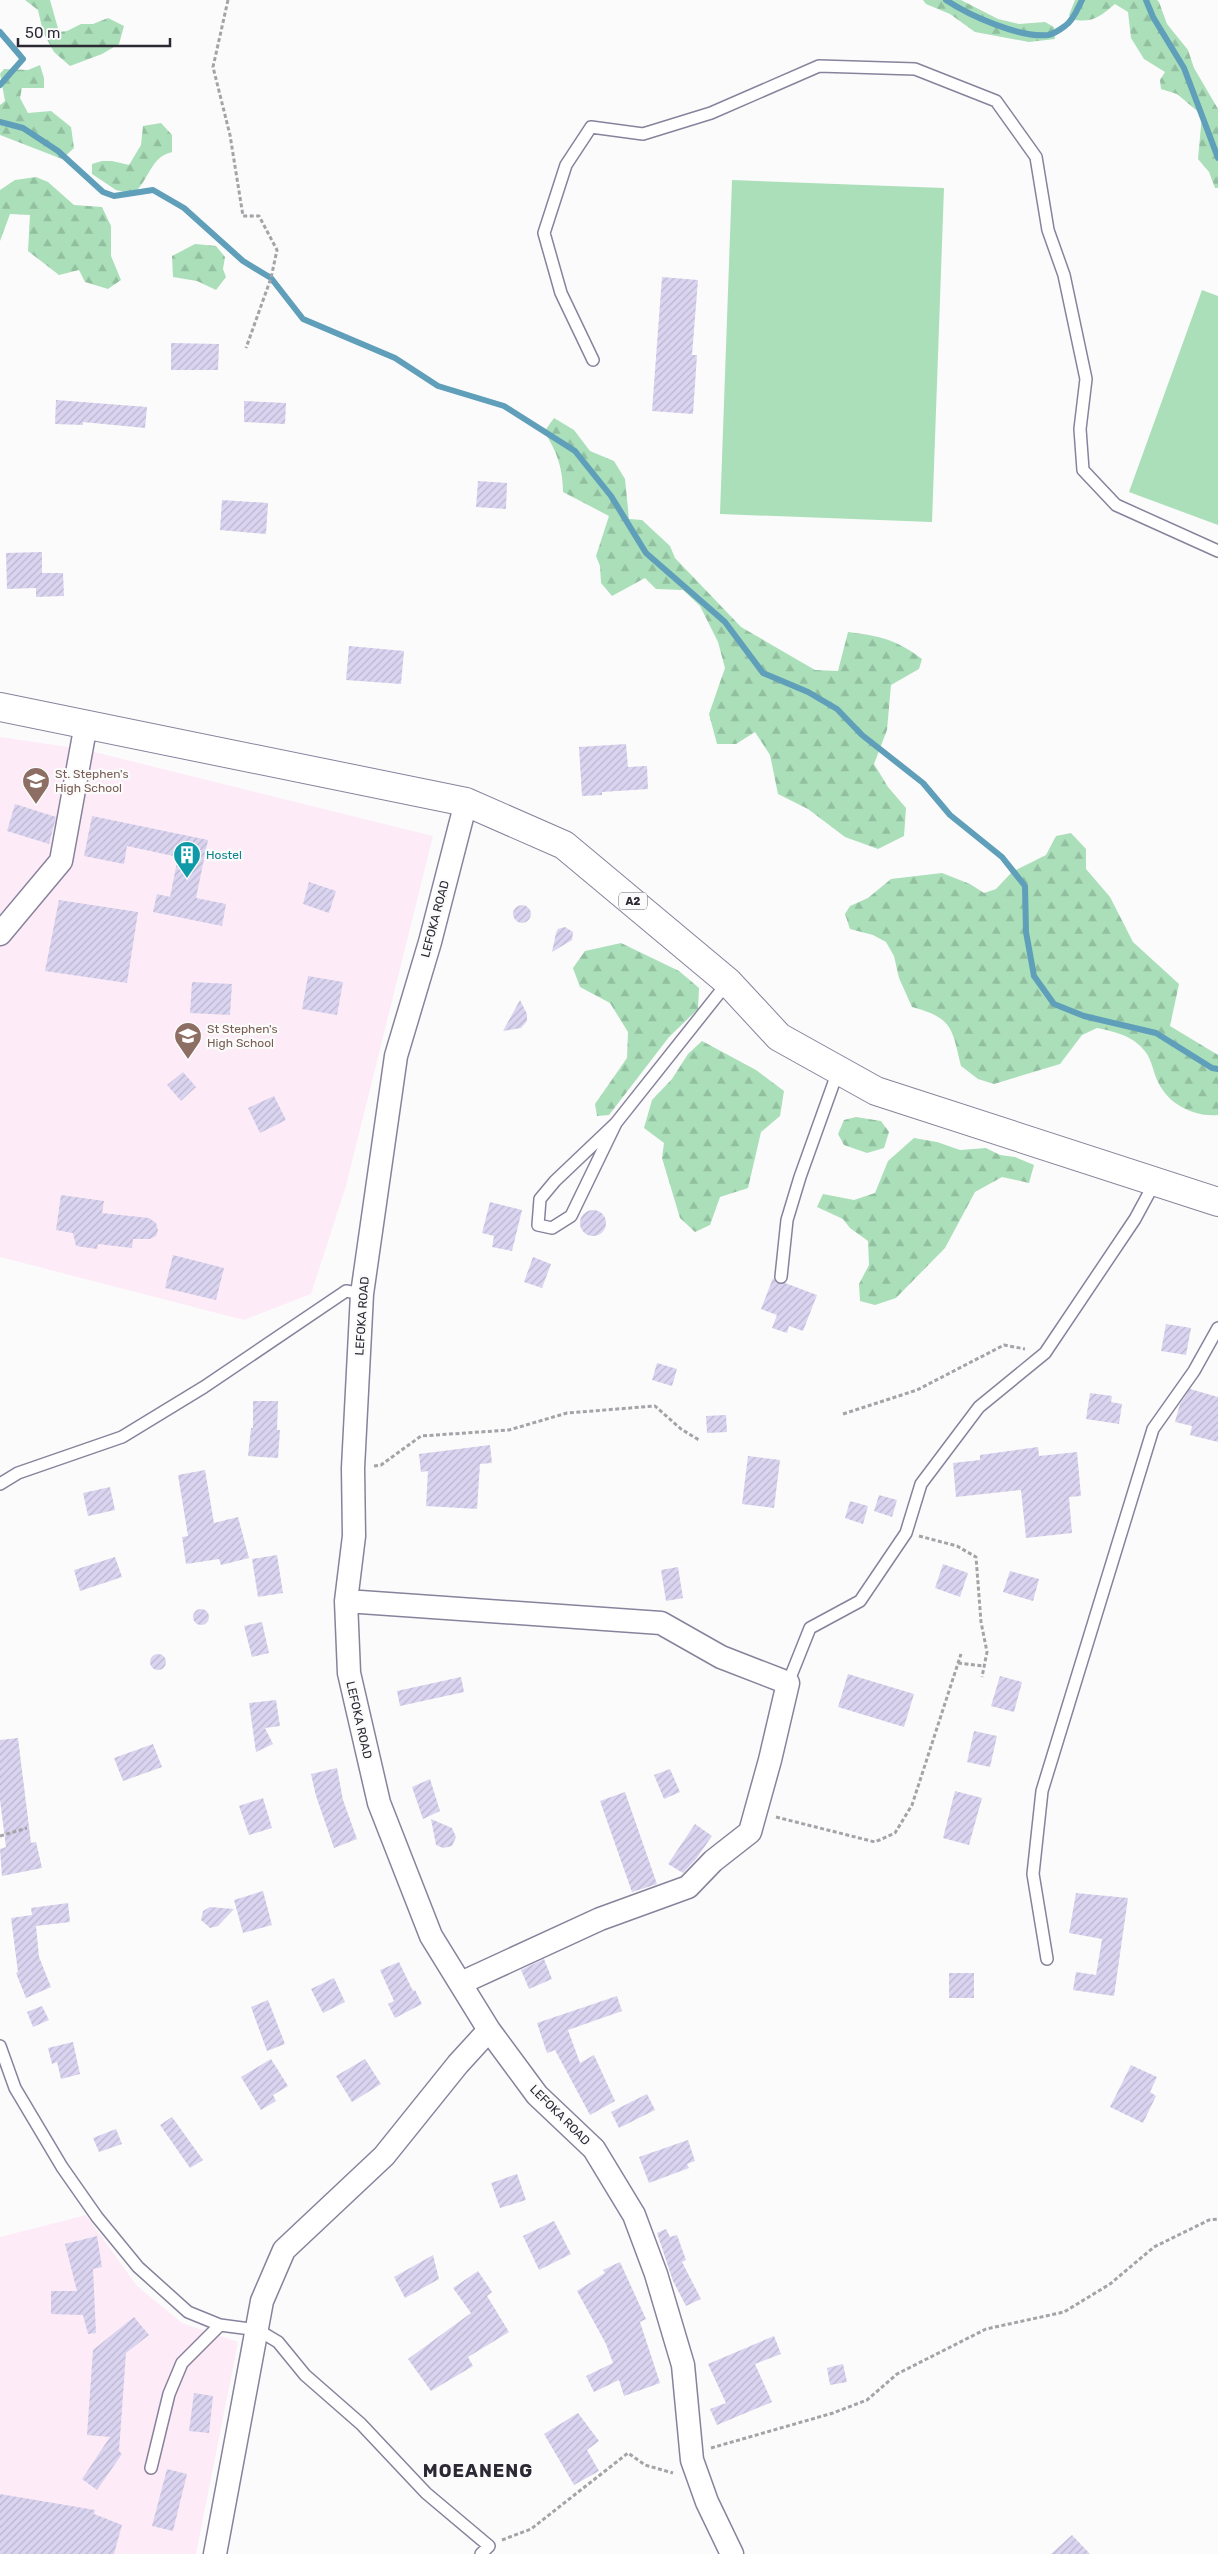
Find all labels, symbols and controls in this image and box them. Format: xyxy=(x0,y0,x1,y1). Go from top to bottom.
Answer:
scale bar xyxy=(18,15,170,47)
text: 50 m xyxy=(25,24,60,42)
school or university icon: St. Stephen's High School xyxy=(21,766,51,805)
place label: St. Stephen's High School xyxy=(55,767,129,795)
building icon: Hostel xyxy=(172,840,202,879)
place label: Hostel xyxy=(206,848,242,862)
street label: LEFOKA ROAD xyxy=(418,879,452,959)
road number: A2 xyxy=(619,892,647,909)
school or university icon: St Stephen's High School xyxy=(173,1021,203,1060)
place label: St Stephen's High School xyxy=(207,1022,278,1050)
street label: LEFOKA ROAD xyxy=(352,1276,372,1356)
street label: LEFOKA ROAD xyxy=(343,1680,375,1760)
street label: LEFOKA ROAD xyxy=(527,2082,593,2148)
district label: MOEANENG xyxy=(423,2460,533,2482)

